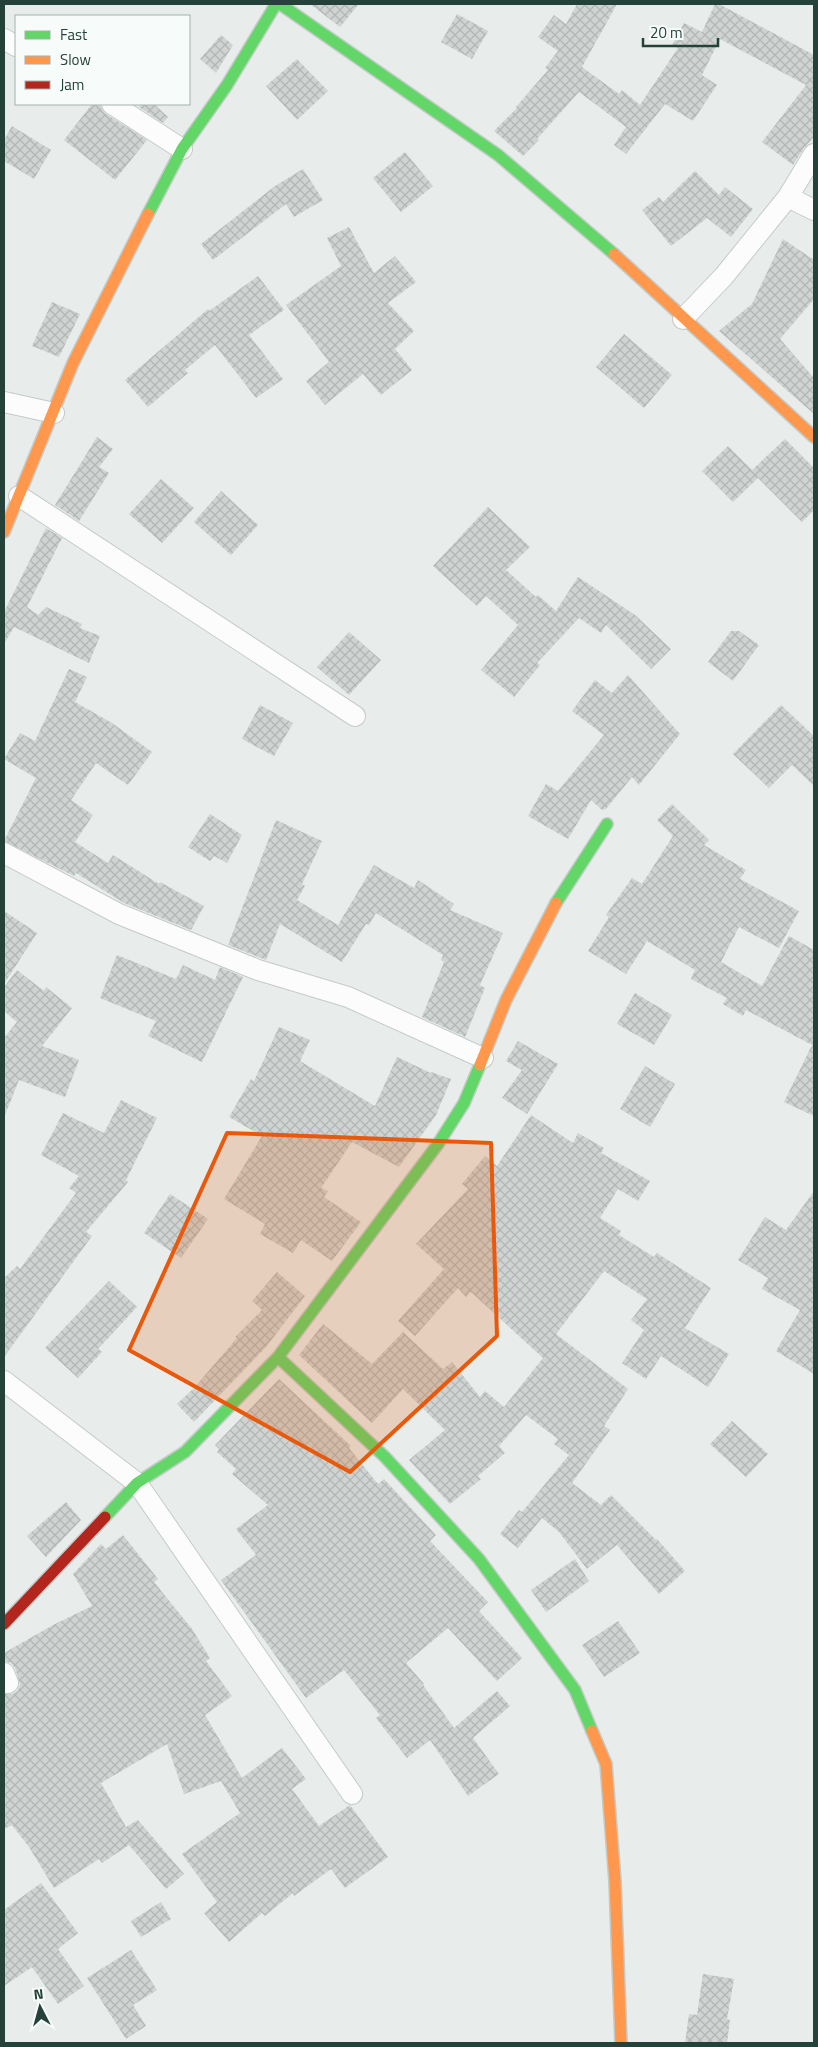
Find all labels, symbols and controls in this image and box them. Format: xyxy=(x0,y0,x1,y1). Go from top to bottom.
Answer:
legend xyxy=(15,15,190,105)
scale bar xyxy=(643,15,718,47)
text: 20 m xyxy=(650,21,683,44)
text: Fast xyxy=(60,23,88,46)
text: Slow xyxy=(60,48,91,71)
text: Jam xyxy=(60,73,84,96)
north arrow xyxy=(15,1982,65,2032)
text: N xyxy=(33,1983,45,2005)

